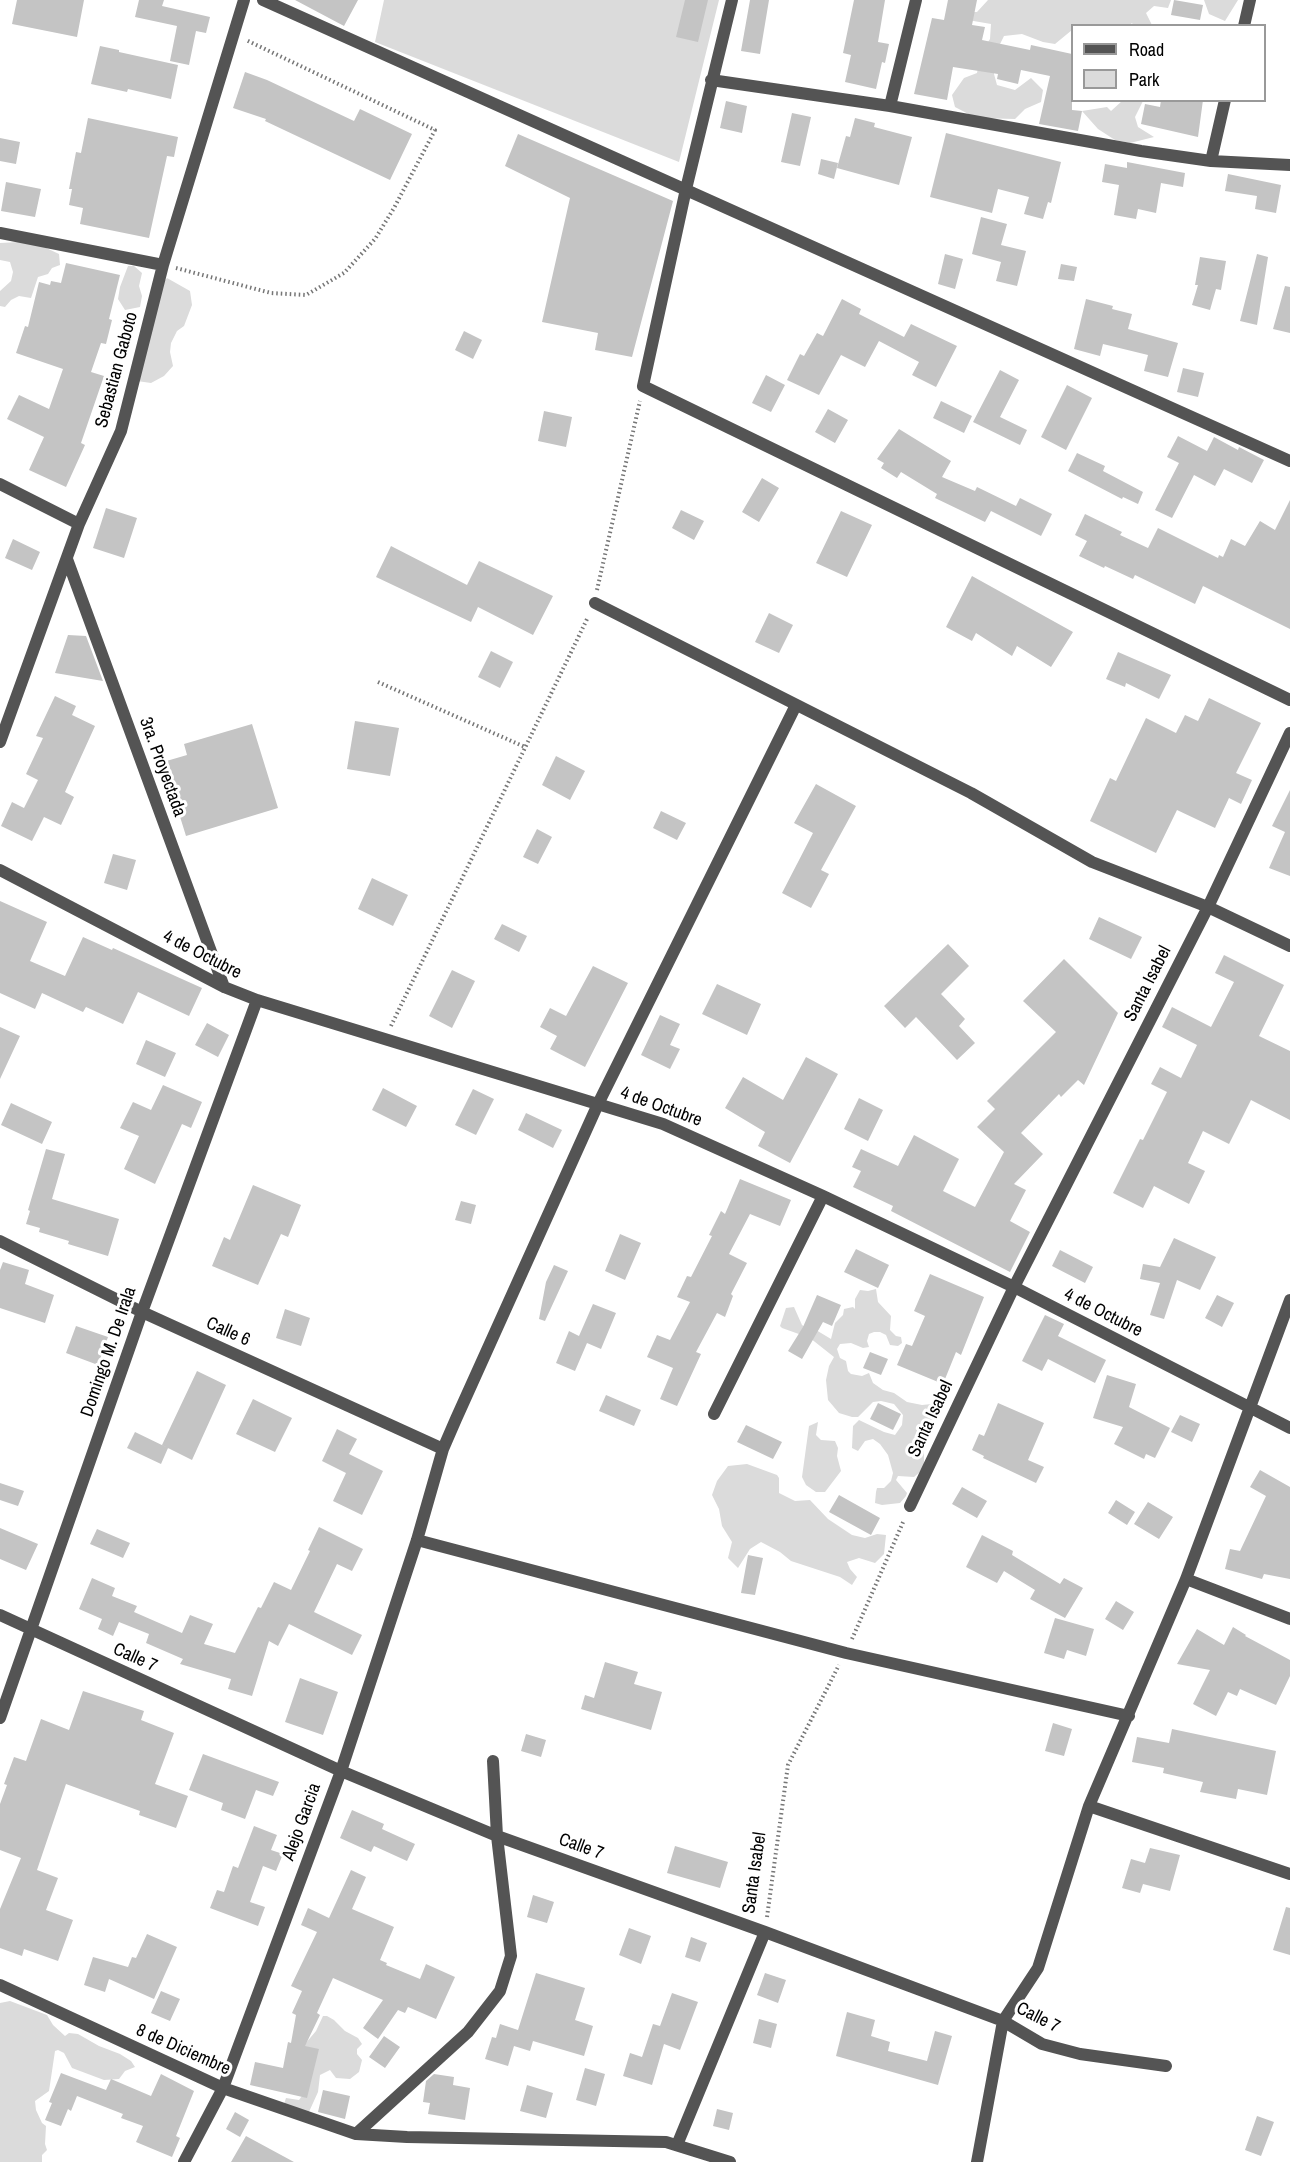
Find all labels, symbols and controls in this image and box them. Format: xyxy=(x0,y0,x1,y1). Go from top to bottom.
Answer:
legend xyxy=(1071,24,1266,102)
text: Road xyxy=(1129,37,1164,62)
text: Park xyxy=(1129,67,1159,92)
street label: Sebastian Gaboto xyxy=(91,310,143,430)
street label: 3ra. Proyectada xyxy=(134,714,190,820)
street label: 4 de Octubre xyxy=(159,926,245,984)
street label: Santa Isabel xyxy=(1120,943,1176,1025)
street label: 4 de Octubre xyxy=(617,1082,705,1132)
street label: Domingo M. De Irala xyxy=(77,1284,141,1420)
street label: 4 de Octubre xyxy=(1060,1284,1146,1342)
street label: Calle 6 xyxy=(203,1313,253,1351)
street label: Santa Isabel xyxy=(904,1377,958,1461)
street label: Calle 7 xyxy=(110,1639,160,1677)
street label: Alejo Garcia xyxy=(278,1780,326,1864)
street label: Calle 7 xyxy=(556,1829,606,1865)
street label: Santa Isabel xyxy=(739,1831,771,1915)
street label: Calle 7 xyxy=(1013,1998,1063,2038)
street label: 8 de Diciembre xyxy=(133,2020,233,2080)

